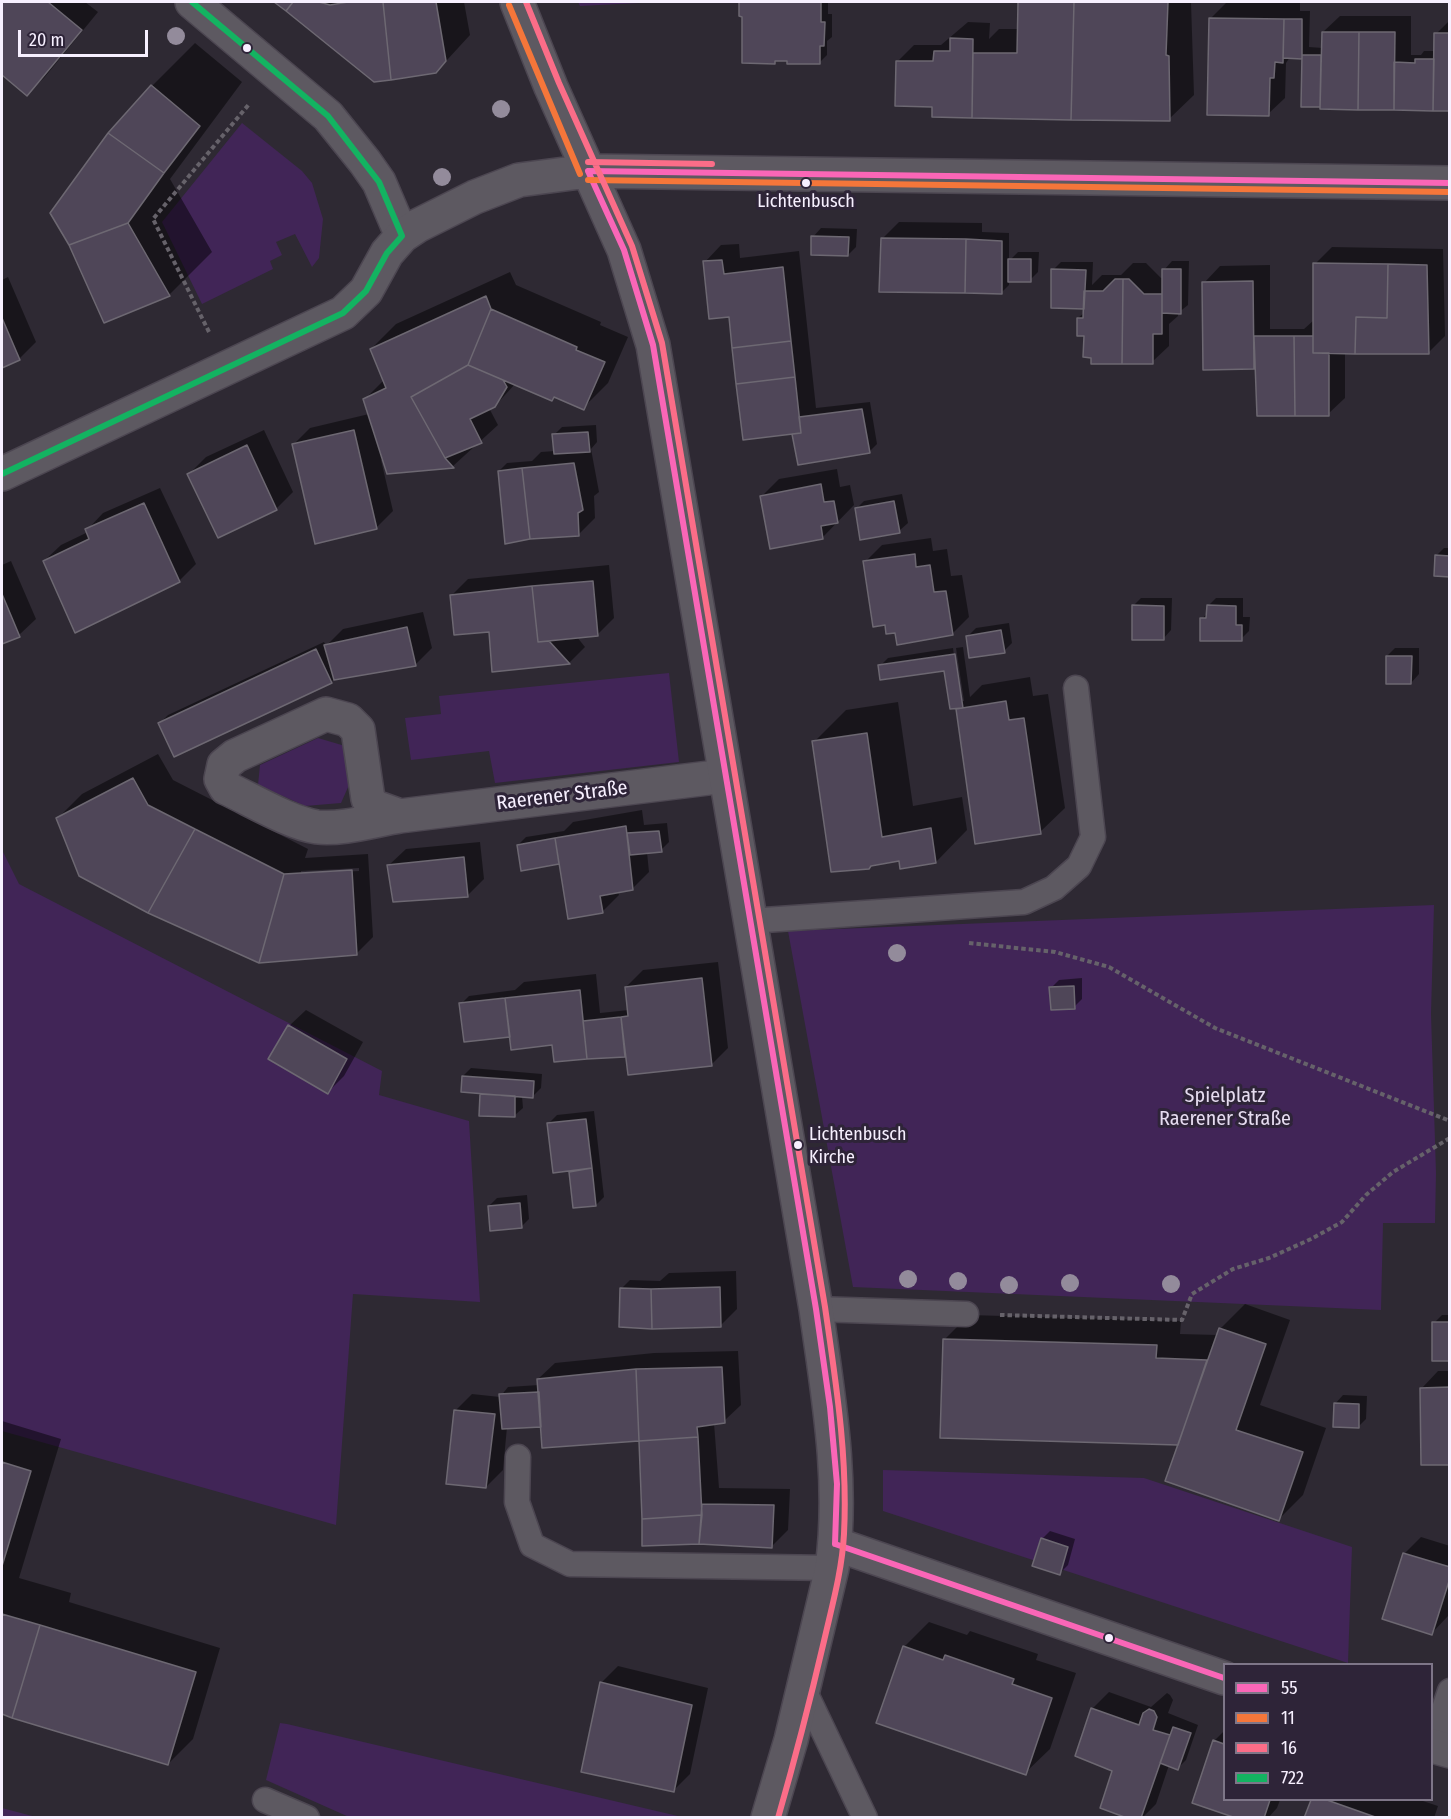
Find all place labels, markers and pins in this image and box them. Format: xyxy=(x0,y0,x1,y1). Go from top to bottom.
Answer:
unlabelled marker xyxy=(241,42,253,54)
marker: Lichtenbusch xyxy=(800,177,812,189)
place label: Lichtenbusch xyxy=(757,191,855,213)
place label: Lichtenbusch Kirche xyxy=(809,1124,907,1166)
marker: Lichtenbusch Kirche xyxy=(792,1139,804,1151)
unlabelled marker xyxy=(1103,1632,1115,1644)

